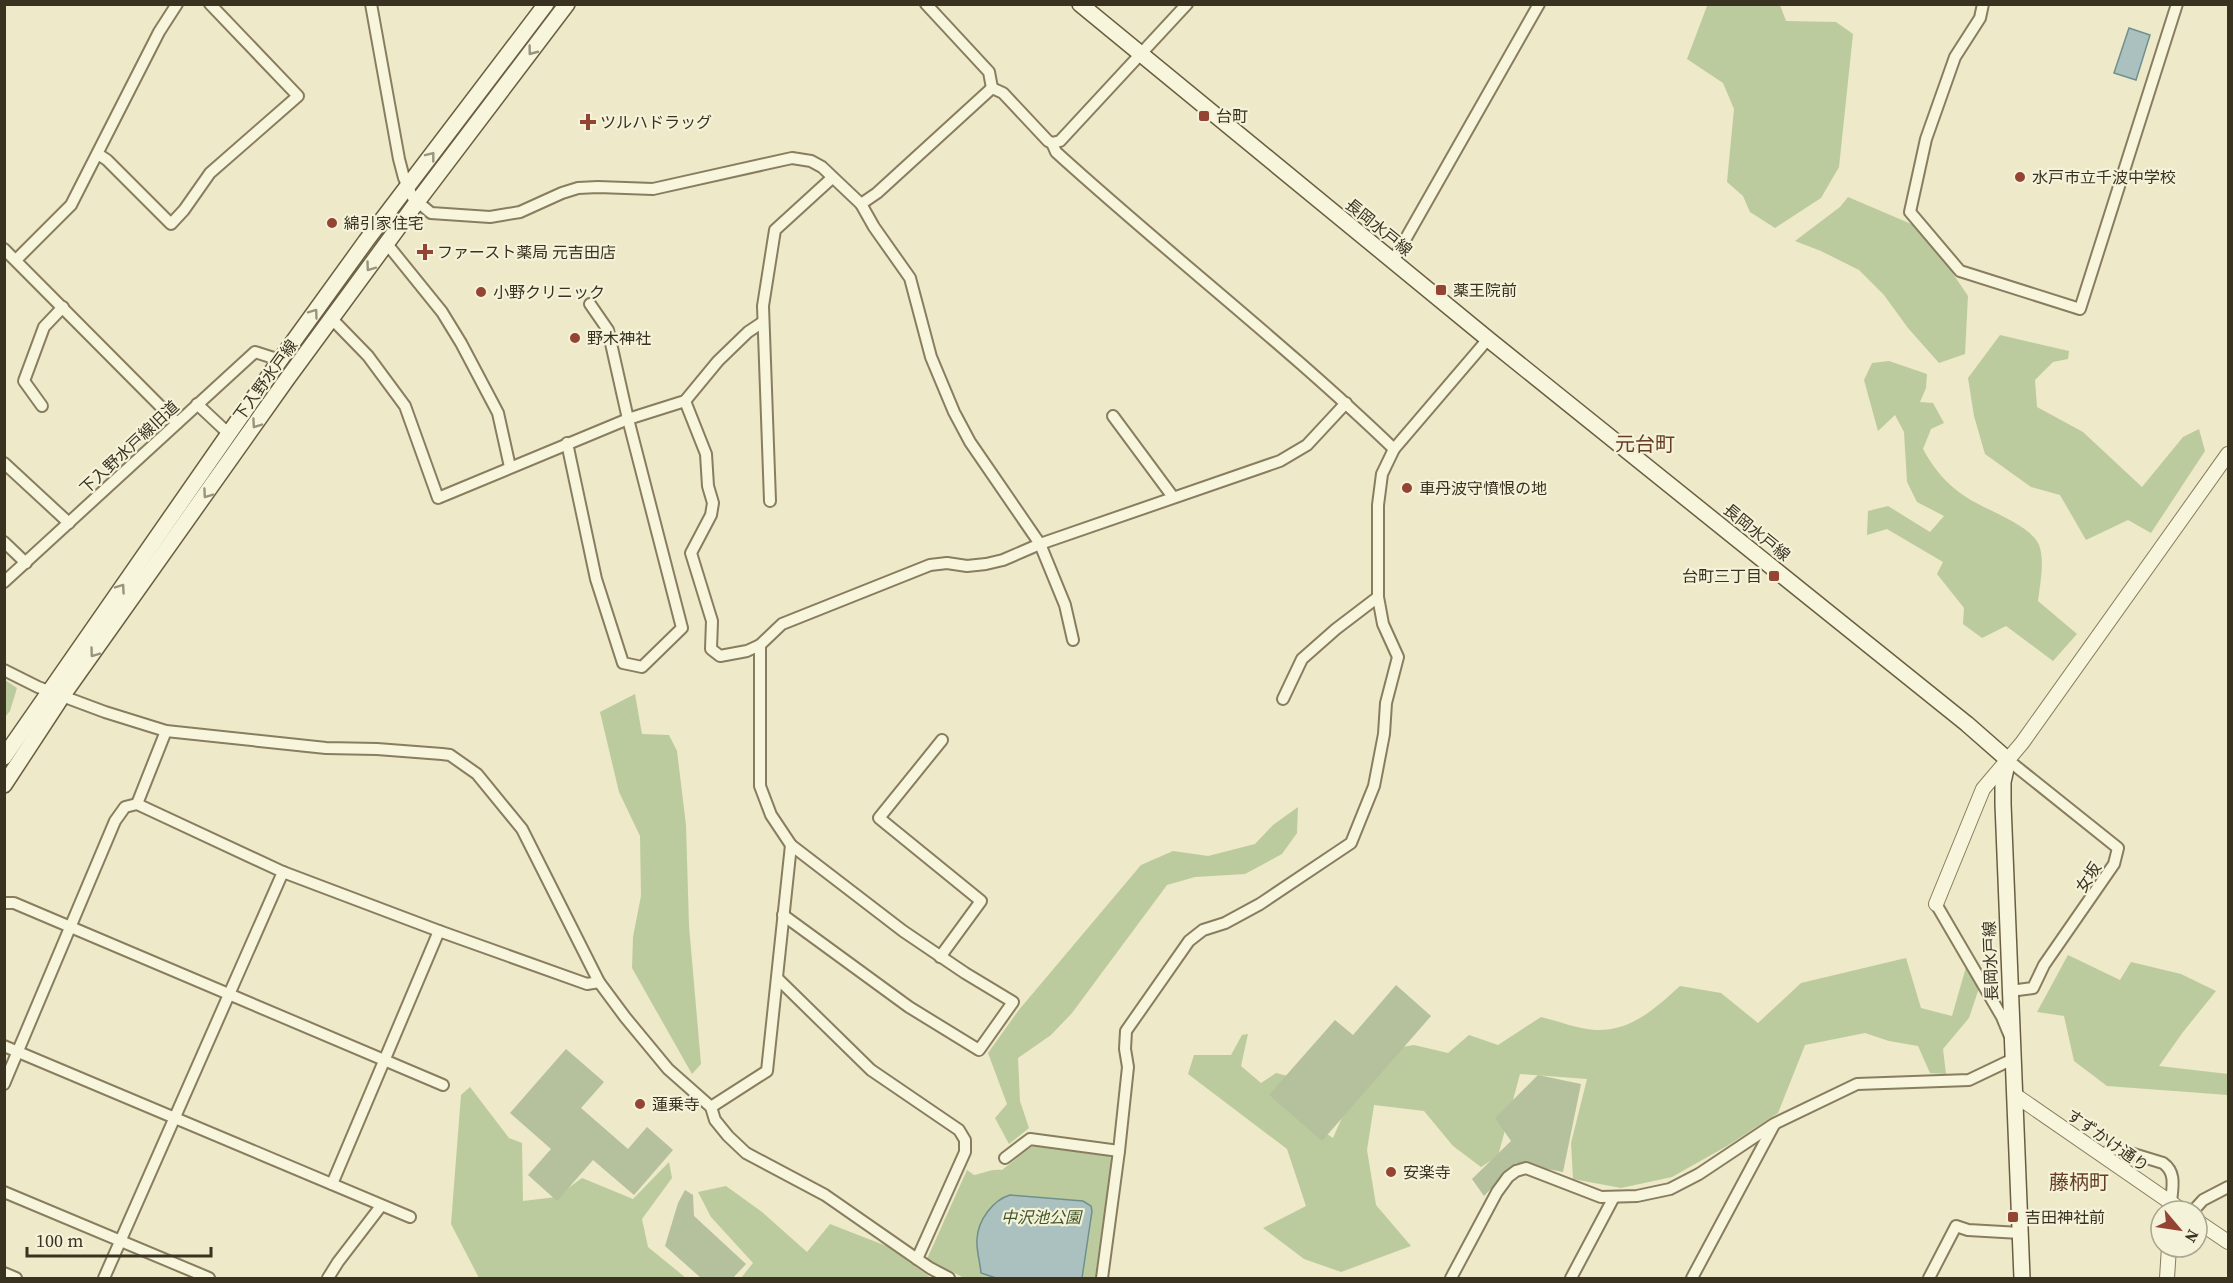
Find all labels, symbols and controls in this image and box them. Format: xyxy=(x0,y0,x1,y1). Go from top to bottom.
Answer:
one-way arrow xyxy=(528,44,539,55)
place label: 台町 xyxy=(1216,105,1248,127)
marker: 台町 xyxy=(1197,109,1211,123)
place label: ツルハドラッグ xyxy=(600,111,712,133)
marker: ツルハドラッグ xyxy=(581,115,595,129)
one-way arrow xyxy=(423,152,434,163)
place label: 水戸市立千波中学校 xyxy=(2032,166,2176,188)
marker: 水戸市立千波中学校 xyxy=(2013,170,2027,184)
street label: 長岡水戸線 xyxy=(1341,193,1417,261)
place label: 綿引家住宅 xyxy=(344,212,424,234)
marker: 綿引家住宅 xyxy=(325,216,339,230)
place label: ファースト薬局 元吉田店 xyxy=(437,241,616,263)
marker: ファースト薬局 元吉田店 xyxy=(418,245,432,259)
one-way arrow xyxy=(366,260,377,271)
place label: 薬王院前 xyxy=(1453,279,1517,301)
place label: 小野クリニック xyxy=(493,281,605,303)
marker: 薬王院前 xyxy=(1434,283,1448,297)
marker: 小野クリニック xyxy=(474,285,488,299)
one-way arrow xyxy=(307,308,318,319)
place label: 野木神社 xyxy=(587,327,651,349)
marker: 野木神社 xyxy=(568,331,582,345)
street label: 下入野水戸線 xyxy=(228,335,302,425)
street label: 下入野水戸線旧道 xyxy=(75,395,183,499)
one-way arrow xyxy=(252,418,263,429)
district label: 元台町 xyxy=(1615,430,1675,458)
place label: 車丹波守憤恨の地 xyxy=(1419,477,1547,499)
marker: 車丹波守憤恨の地 xyxy=(1400,481,1414,495)
one-way arrow xyxy=(203,487,214,498)
street label: 長岡水戸線 xyxy=(1719,498,1795,566)
place label: 台町三丁目 xyxy=(1682,565,1762,587)
marker: 台町三丁目 xyxy=(1767,569,1781,583)
one-way arrow xyxy=(114,583,125,594)
one-way arrow xyxy=(90,646,101,657)
street label: 女坂 xyxy=(2070,858,2106,896)
street label: 長岡水戸線 xyxy=(1978,921,2002,1001)
place label: 蓮乗寺 xyxy=(652,1093,700,1115)
marker: 蓮乗寺 xyxy=(633,1097,647,1111)
street label: すずかけ通り xyxy=(2062,1103,2154,1177)
place label: 安楽寺 xyxy=(1403,1161,1451,1183)
marker: 安楽寺 xyxy=(1384,1165,1398,1179)
district label: 藤柄町 xyxy=(2049,1168,2109,1196)
north arrow xyxy=(2149,1199,2209,1259)
park label: 中沢池公園 xyxy=(1001,1206,1083,1228)
place label: 吉田神社前 xyxy=(2025,1206,2105,1228)
marker: 吉田神社前 xyxy=(2006,1210,2020,1224)
scale bar xyxy=(27,1220,212,1258)
text: N xyxy=(2180,1226,2205,1247)
text: 100 m xyxy=(36,1228,83,1253)

